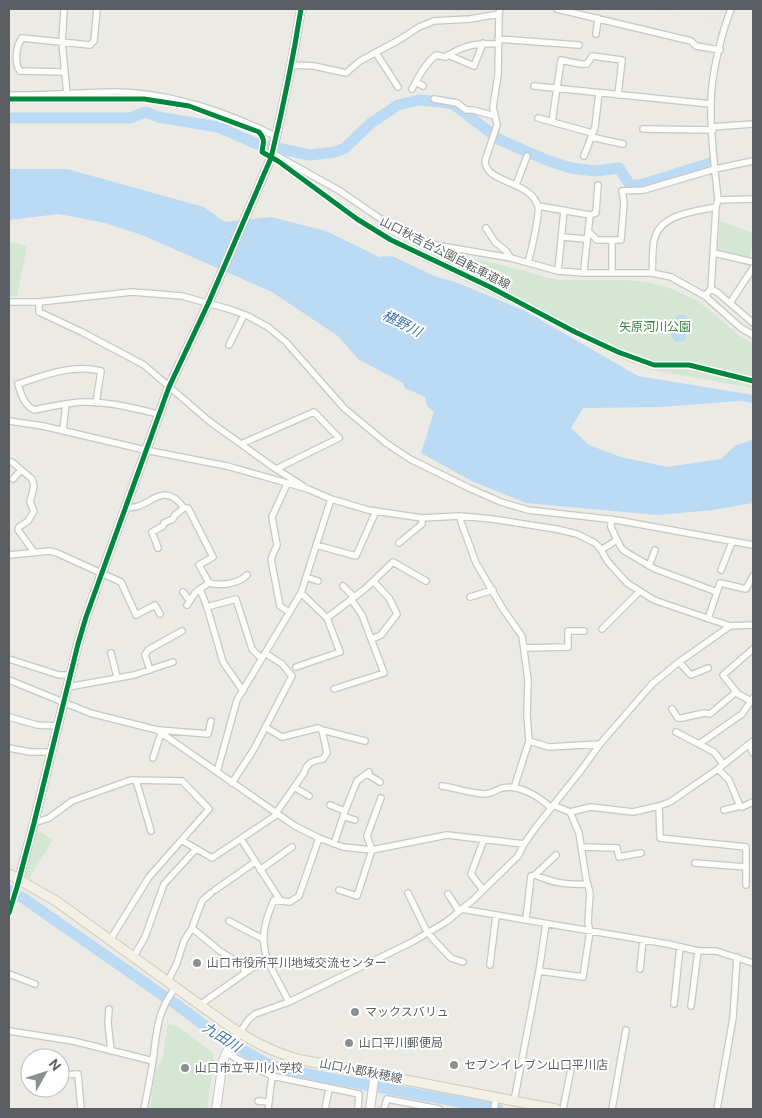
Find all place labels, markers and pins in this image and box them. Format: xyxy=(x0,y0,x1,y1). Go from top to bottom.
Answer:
place label: 山口市役所平川地域交流センター xyxy=(207,955,387,971)
marker: 山口市役所平川地域交流センター xyxy=(191,957,203,969)
place label: マックスバリュ xyxy=(365,1004,449,1020)
marker: マックスバリュ xyxy=(349,1006,361,1018)
place label: 山口平川郵便局 xyxy=(359,1035,443,1051)
marker: 山口平川郵便局 xyxy=(343,1037,355,1049)
place label: セブンイレブン山口平川店 xyxy=(464,1057,608,1073)
marker: セブンイレブン山口平川店 xyxy=(448,1059,460,1071)
place label: 山口市立平川小学校 xyxy=(195,1060,303,1076)
marker: 山口市立平川小学校 xyxy=(179,1062,191,1074)

